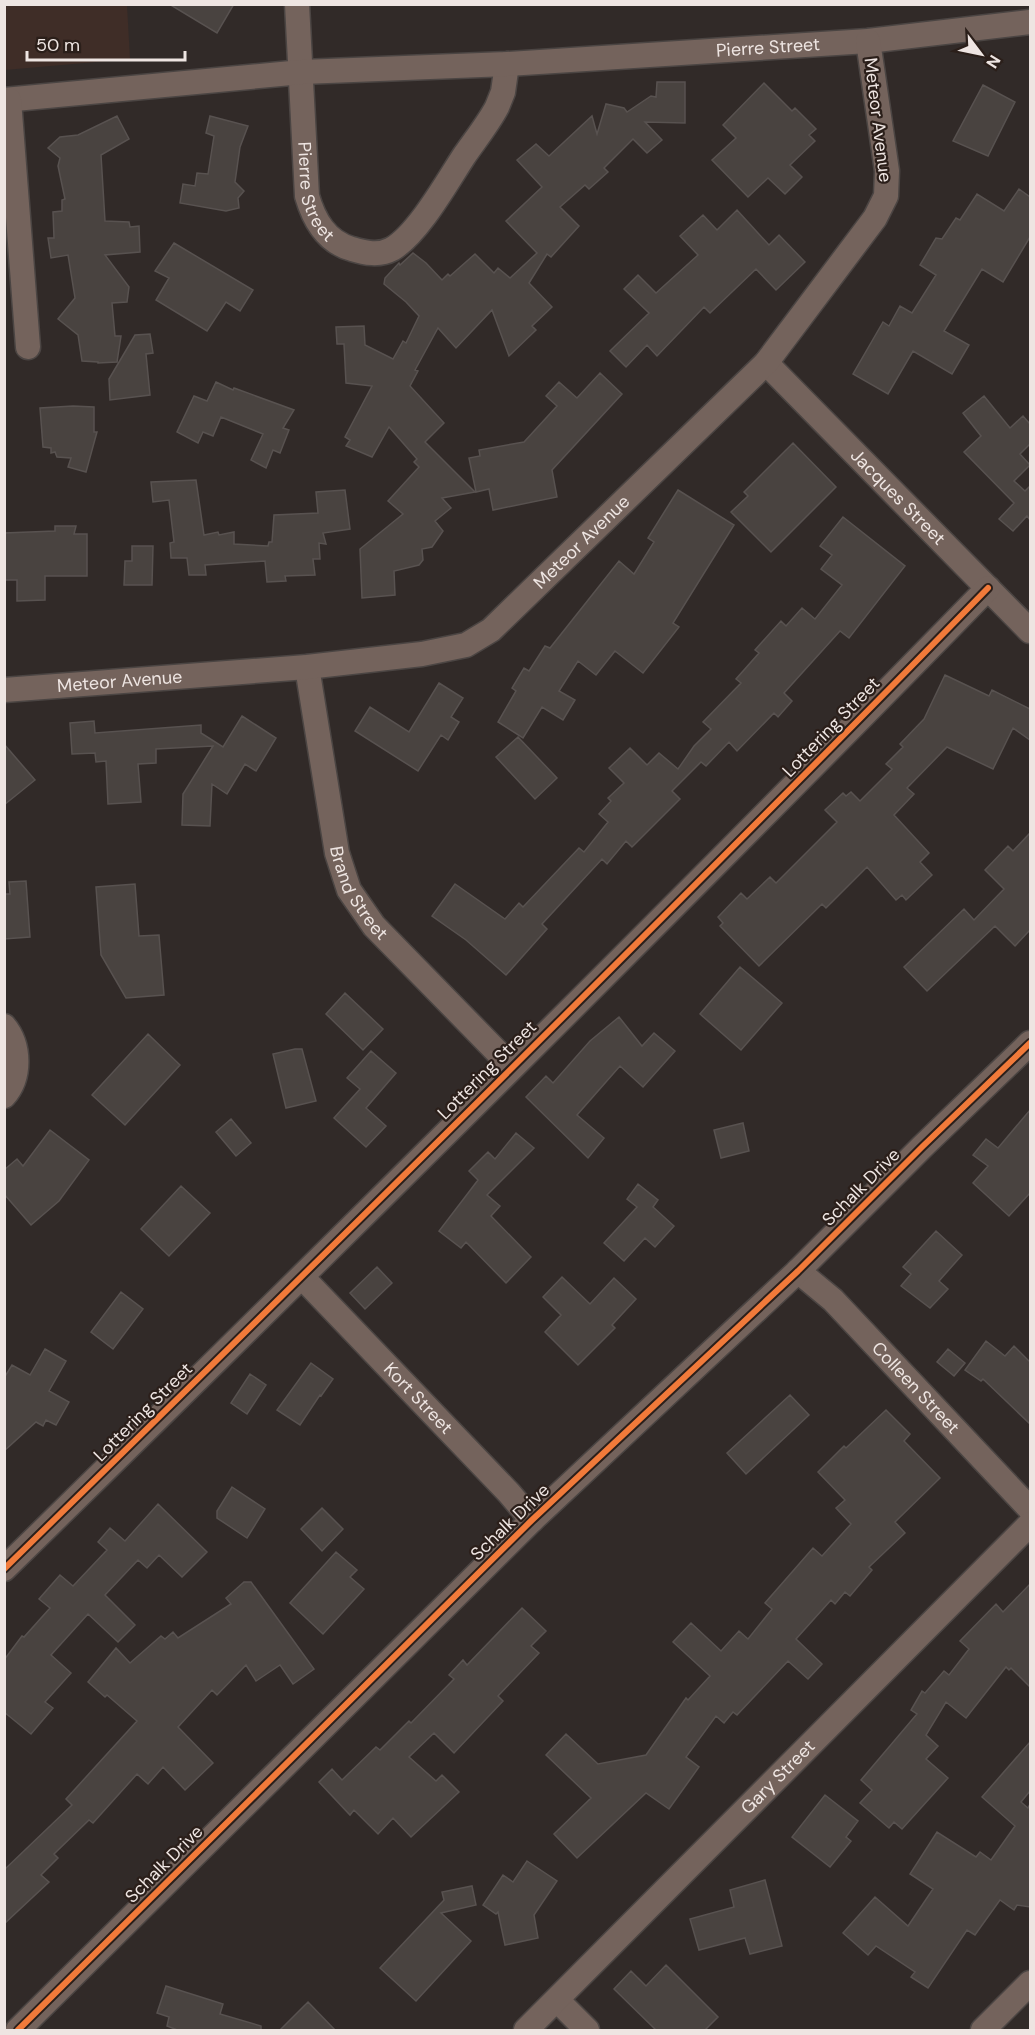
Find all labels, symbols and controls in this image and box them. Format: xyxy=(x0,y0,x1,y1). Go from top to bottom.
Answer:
scale bar xyxy=(27,24,184,62)
north arrow xyxy=(951,24,1011,84)
street label: Pierre Street xyxy=(715,32,821,63)
text: 50 m xyxy=(36,33,80,57)
text: N xyxy=(981,51,1005,72)
street label: Meteor Avenue xyxy=(858,56,898,184)
street label: Pierre Street xyxy=(292,141,340,247)
street label: Jacques Street xyxy=(845,444,951,550)
street label: Meteor Avenue xyxy=(528,490,635,594)
street label: Meteor Avenue xyxy=(56,665,183,698)
street label: Lottering Street xyxy=(777,672,885,782)
street label: Brand Street xyxy=(324,844,393,945)
street label: Lottering Street xyxy=(432,1015,542,1125)
street label: Schalk Drive xyxy=(817,1143,905,1231)
street label: Colleen Street xyxy=(866,1336,965,1439)
street label: Lottering Street xyxy=(88,1357,198,1467)
street label: Kort Street xyxy=(378,1357,458,1439)
street label: Schalk Drive xyxy=(465,1478,555,1566)
street label: Gary Street xyxy=(736,1735,820,1820)
street label: Schalk Drive xyxy=(120,1820,208,1908)

